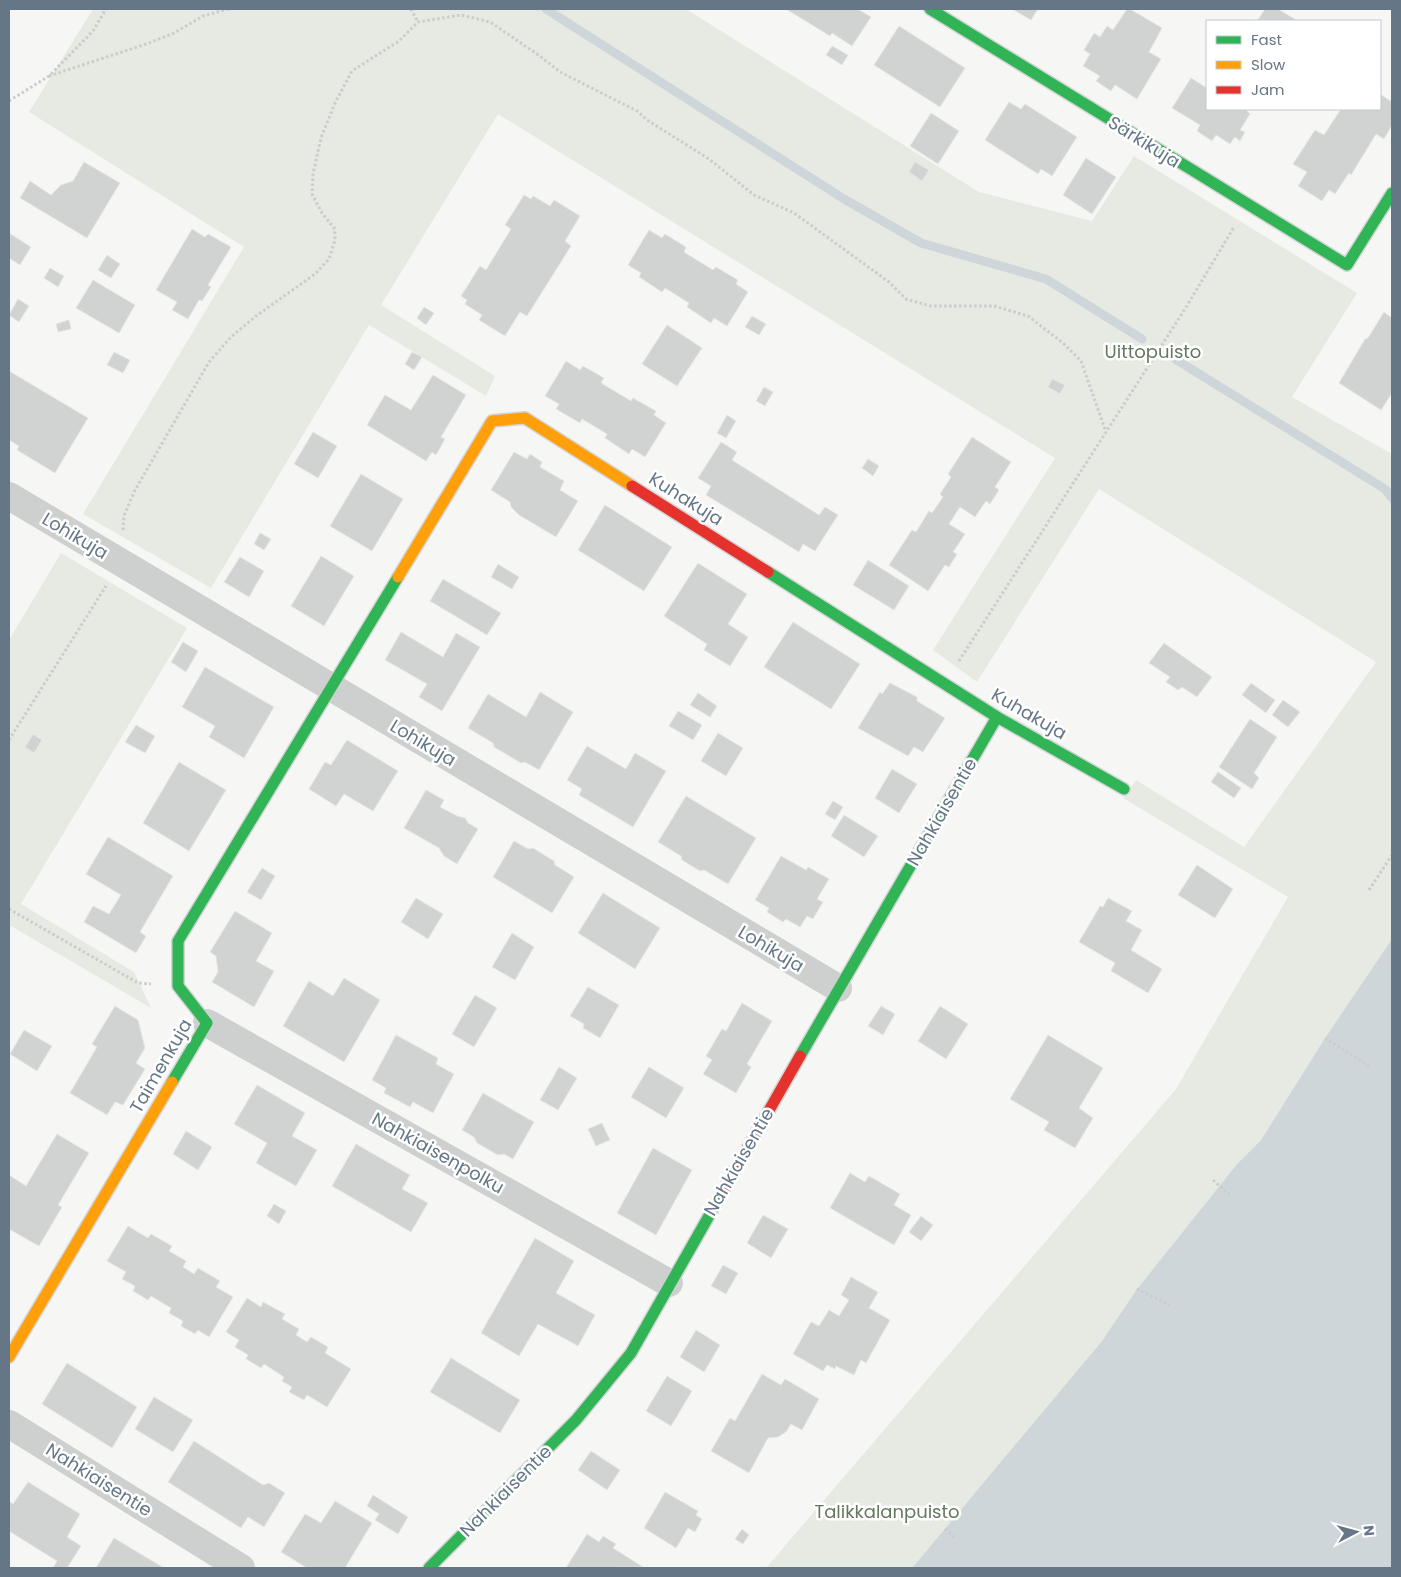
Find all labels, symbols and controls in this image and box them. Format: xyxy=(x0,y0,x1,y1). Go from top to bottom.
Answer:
legend xyxy=(1206,20,1381,110)
text: Fast xyxy=(1251,29,1282,50)
text: Slow xyxy=(1251,54,1286,75)
text: Jam xyxy=(1251,79,1285,100)
street label: Särkikuja xyxy=(1103,110,1185,174)
park label: Uittopuisto xyxy=(1105,339,1201,364)
street label: Kuhakuja xyxy=(644,466,728,531)
street label: Lohikuja xyxy=(38,506,113,565)
street label: Kuhakuja xyxy=(987,682,1072,745)
street label: Lohikuja xyxy=(386,713,461,772)
street label: Nahkiaisentie xyxy=(901,753,983,870)
street label: Lohikuja xyxy=(734,919,809,978)
street label: Taimenkuja xyxy=(123,1014,198,1117)
street label: Nahkiaisentie xyxy=(698,1103,780,1220)
street label: Nahkiaisenpolku xyxy=(368,1106,509,1199)
street label: Nahkiaisentie xyxy=(41,1437,157,1522)
street label: Nahkiaisentie xyxy=(454,1439,557,1542)
park label: Talikkalanpuisto xyxy=(814,1499,960,1524)
north arrow xyxy=(1331,1507,1381,1557)
text: N xyxy=(1358,1524,1379,1537)

